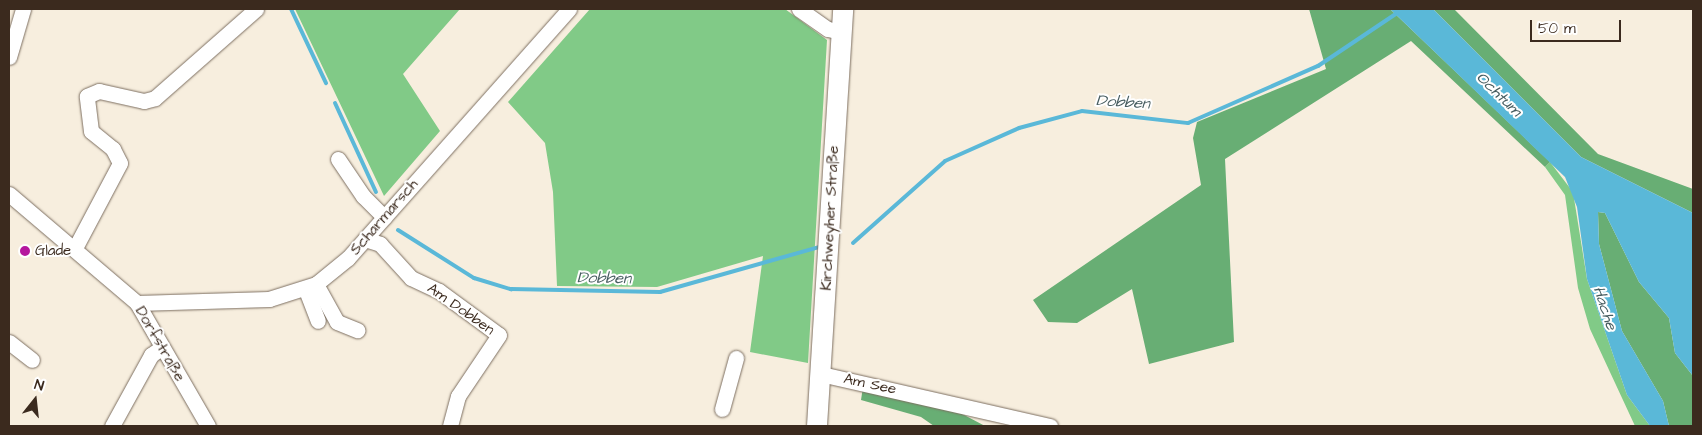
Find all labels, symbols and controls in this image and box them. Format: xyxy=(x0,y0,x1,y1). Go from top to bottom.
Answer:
scale bar xyxy=(1532,10,1623,42)
text: 50 m xyxy=(1538,18,1576,39)
water label: Ochtum xyxy=(1472,68,1526,120)
water label: Dobben xyxy=(1095,91,1151,113)
street label: Kirchweyher Straße xyxy=(817,145,843,291)
street label: Scharmarsch xyxy=(346,175,422,259)
place label: Glade xyxy=(35,242,71,260)
marker: Glade xyxy=(19,245,31,257)
water label: Dobben xyxy=(577,268,631,288)
street label: Am Dobben xyxy=(424,279,498,339)
water label: Hache xyxy=(1589,284,1621,332)
street label: Dorfstraße xyxy=(131,303,189,385)
street label: Am See xyxy=(842,370,898,398)
north arrow xyxy=(10,375,60,425)
text: N xyxy=(32,375,46,396)

